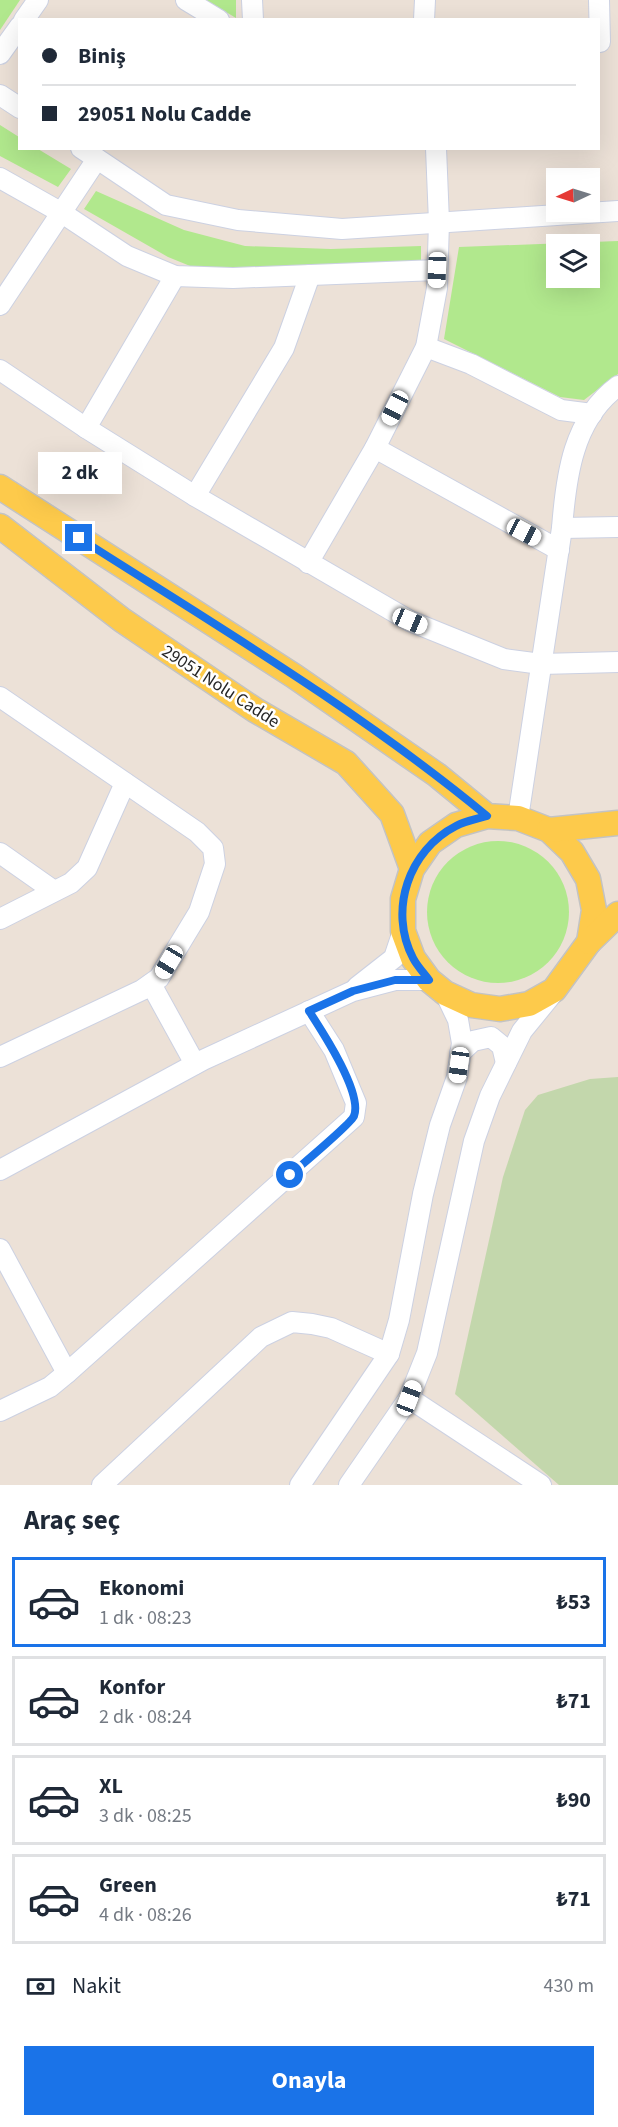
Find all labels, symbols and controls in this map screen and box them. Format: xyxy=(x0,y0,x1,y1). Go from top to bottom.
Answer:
text: Biniş xyxy=(78,40,126,72)
text: 29051 Nolu Cadde xyxy=(78,98,252,130)
north arrow xyxy=(546,168,600,222)
map controls xyxy=(546,168,600,288)
button: layers xyxy=(546,234,600,288)
car xyxy=(427,252,447,288)
car xyxy=(379,388,411,428)
callout: 2 dk xyxy=(37,451,121,493)
text: 2 dk xyxy=(62,459,98,487)
car xyxy=(504,516,544,548)
route end xyxy=(65,524,92,551)
car xyxy=(390,606,430,636)
street label: 29051 Nolu Cadde xyxy=(157,639,285,734)
car xyxy=(152,942,186,982)
car xyxy=(448,1046,470,1084)
route start xyxy=(276,1161,303,1188)
car xyxy=(394,1378,424,1418)
text: Araç seç xyxy=(24,1501,120,1540)
text: Ekonomi xyxy=(99,1572,184,1604)
icon: car xyxy=(27,1575,81,1629)
text: ₺53 xyxy=(556,1586,591,1618)
text: 1 dk · 08:23 xyxy=(99,1604,192,1632)
text: Konfor xyxy=(99,1671,165,1703)
icon: car xyxy=(27,1674,81,1728)
text: ₺71 xyxy=(556,1685,591,1717)
text: 2 dk · 08:24 xyxy=(99,1703,192,1731)
text: XL xyxy=(99,1770,123,1802)
icon: car xyxy=(27,1773,81,1827)
text: ₺90 xyxy=(556,1784,591,1816)
text: 3 dk · 08:25 xyxy=(99,1802,192,1830)
text: Green xyxy=(99,1869,157,1901)
icon: car xyxy=(27,1872,81,1926)
text: ₺71 xyxy=(556,1883,591,1915)
text: 4 dk · 08:26 xyxy=(99,1901,192,1929)
icon: cash xyxy=(24,1970,57,2003)
text: Nakit xyxy=(72,1970,121,2002)
text: 430 m xyxy=(544,1972,594,2000)
button: Onayla xyxy=(24,2046,594,2115)

